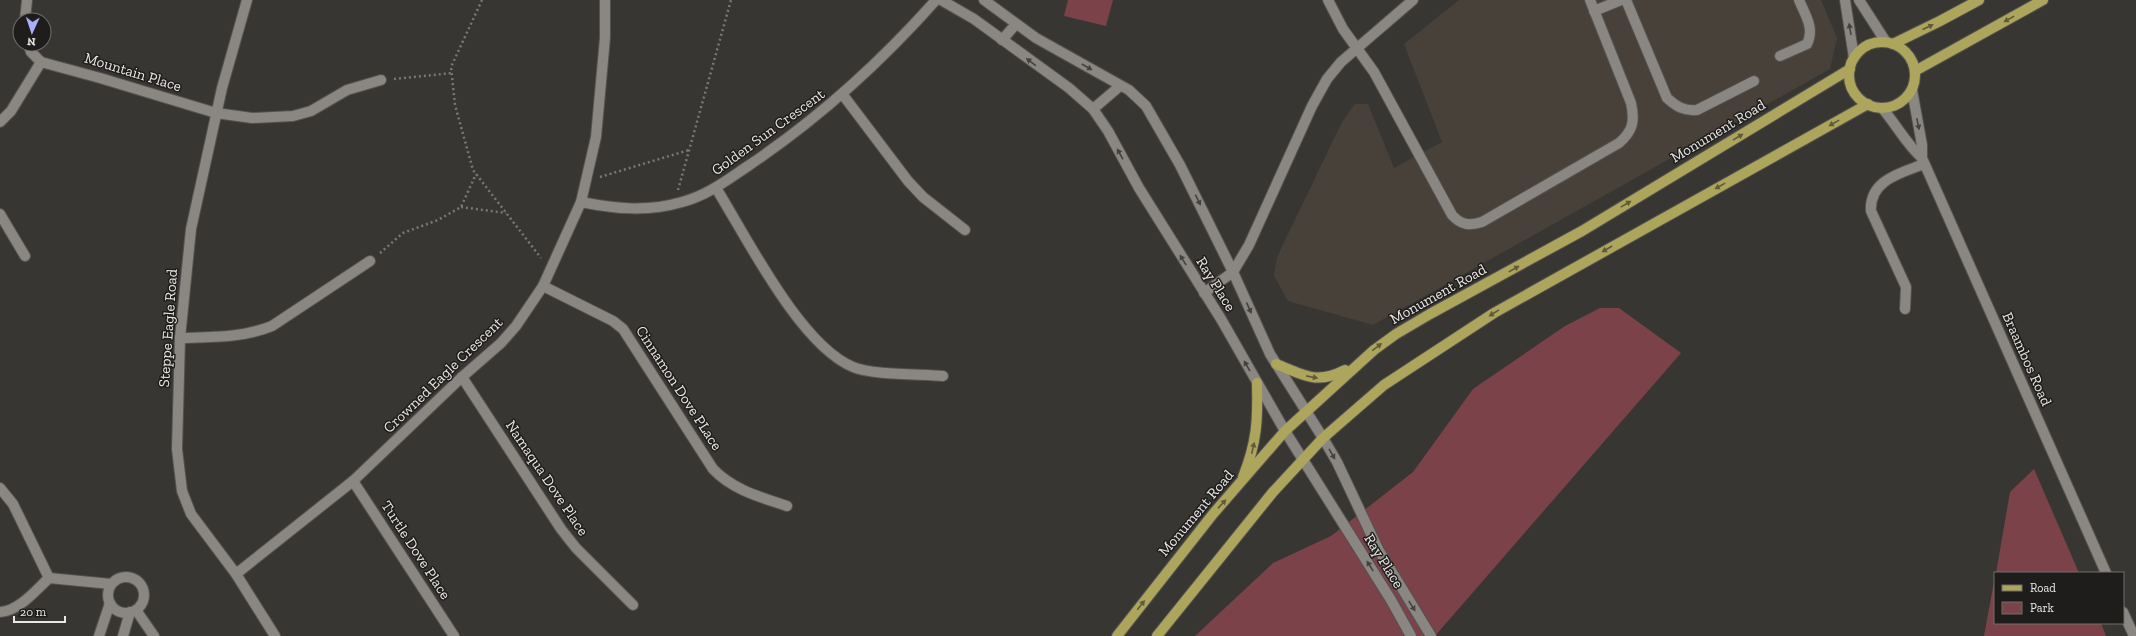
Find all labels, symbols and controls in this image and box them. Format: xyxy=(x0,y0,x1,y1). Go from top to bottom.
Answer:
north arrow xyxy=(12,12,52,52)
one-way arrow xyxy=(2003,16,2015,23)
one-way arrow xyxy=(1847,23,1853,35)
one-way arrow xyxy=(1922,24,1934,30)
text: N xyxy=(26,35,36,48)
street label: Mountain Place xyxy=(82,49,184,95)
one-way arrow xyxy=(1026,58,1037,66)
one-way arrow xyxy=(1081,64,1093,71)
street label: Golden Sun Crescent xyxy=(708,85,828,179)
street label: Monument Road xyxy=(1667,95,1769,166)
one-way arrow xyxy=(1915,118,1921,130)
one-way arrow xyxy=(1828,119,1840,126)
one-way arrow xyxy=(1732,133,1744,140)
one-way arrow xyxy=(1117,148,1123,159)
one-way arrow xyxy=(1715,182,1726,189)
one-way arrow xyxy=(1195,194,1201,206)
one-way arrow xyxy=(1621,200,1631,208)
one-way arrow xyxy=(1601,246,1613,252)
street label: Ray Place xyxy=(1192,253,1240,315)
one-way arrow xyxy=(1180,254,1187,266)
street label: Monument Road xyxy=(1387,260,1490,328)
one-way arrow xyxy=(1508,265,1520,272)
street label: Steppe Eagle Road xyxy=(155,267,181,388)
one-way arrow xyxy=(1246,302,1252,313)
street label: Braambos Road xyxy=(1998,309,2056,409)
one-way arrow xyxy=(1488,310,1500,317)
street label: Crowned Eagle Crescent xyxy=(380,313,507,437)
street label: Cinnamon Dove PLace xyxy=(632,322,726,454)
one-way arrow xyxy=(1371,343,1382,352)
one-way arrow xyxy=(1244,360,1251,372)
one-way arrow xyxy=(1306,374,1318,380)
street label: Namaqua Dove Place xyxy=(502,417,592,539)
one-way arrow xyxy=(1251,441,1257,454)
one-way arrow xyxy=(1329,448,1336,460)
street label: Monument Road xyxy=(1155,465,1238,560)
street label: Turtle Dove Place xyxy=(377,497,455,603)
one-way arrow xyxy=(1217,499,1227,509)
street label: Ray Place xyxy=(1360,530,1408,592)
one-way arrow xyxy=(1366,561,1374,571)
legend xyxy=(1994,572,2124,624)
text: Road xyxy=(2030,581,2056,595)
scale bar xyxy=(14,598,65,624)
one-way arrow xyxy=(1136,600,1145,611)
one-way arrow xyxy=(1409,600,1416,612)
text: Park xyxy=(2030,601,2055,615)
text: 20 m xyxy=(20,605,47,619)

